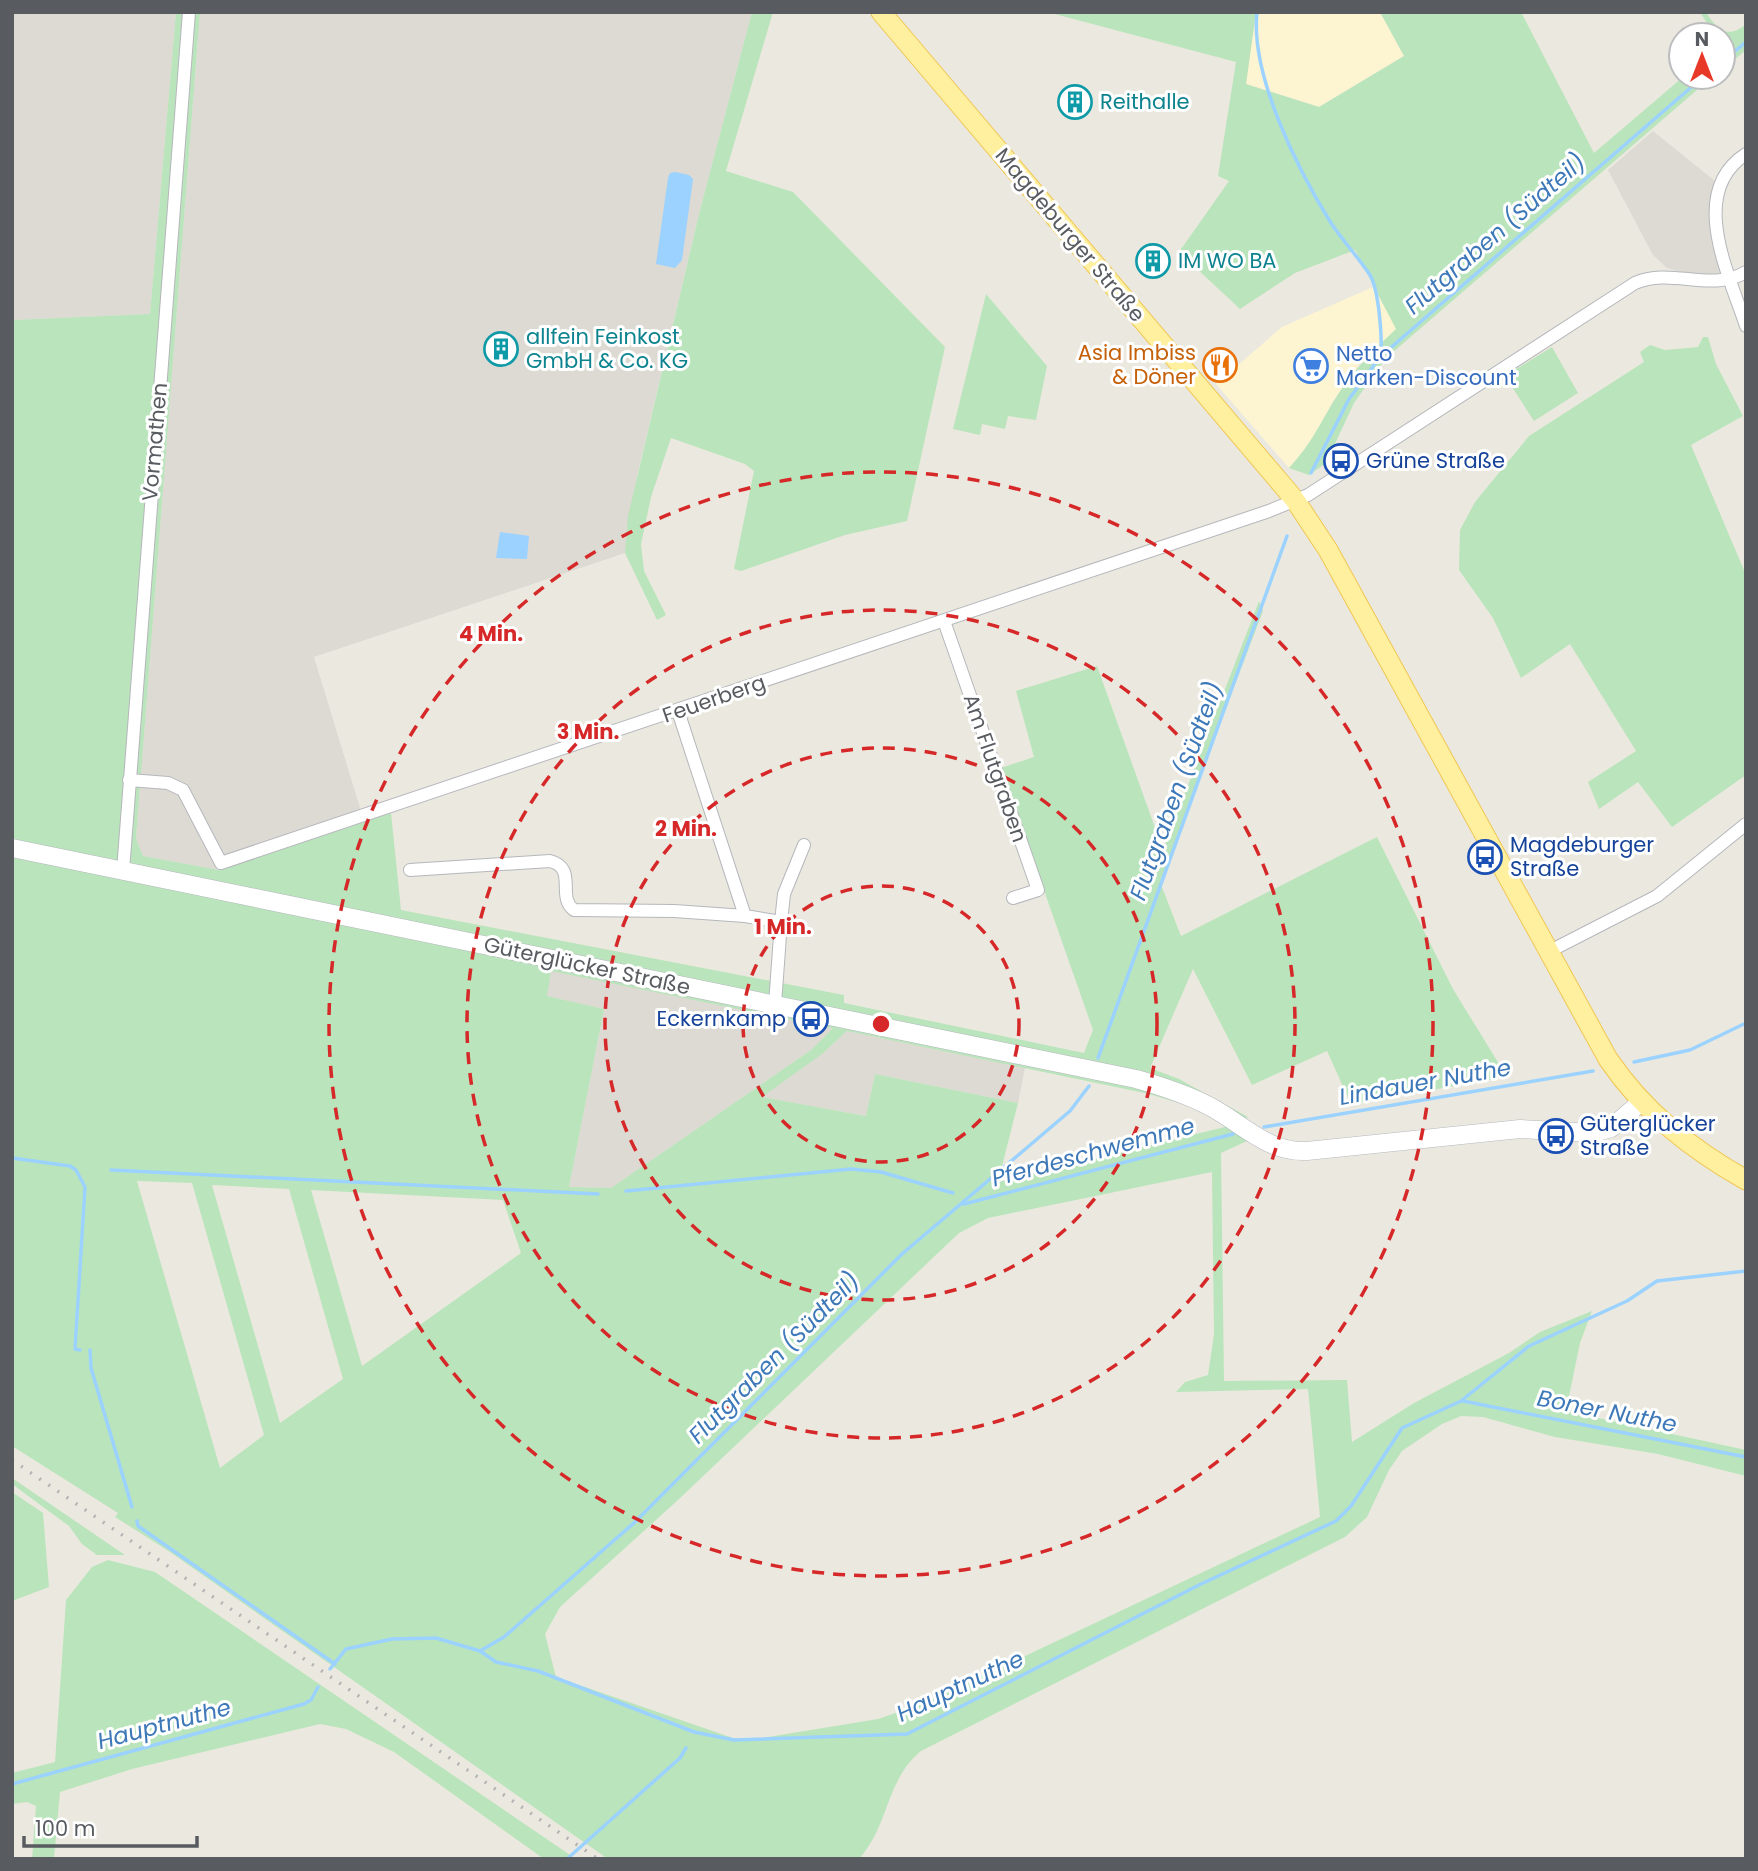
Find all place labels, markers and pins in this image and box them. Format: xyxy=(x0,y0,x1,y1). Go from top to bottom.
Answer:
building icon: Reithalle xyxy=(1056,83,1094,121)
place label: Reithalle xyxy=(1100,87,1190,116)
building icon: IM WO BA xyxy=(1134,242,1172,280)
place label: IM WO BA xyxy=(1178,246,1277,275)
place label: allfein Feinkost GmbH & Co. KG xyxy=(526,322,688,375)
building icon: allfein Feinkost GmbH & Co. KG xyxy=(482,330,520,368)
place label: Asia Imbiss & Döner xyxy=(1078,338,1196,391)
place label: Netto Marken-Discount xyxy=(1336,339,1517,392)
restaurant icon: Asia Imbiss & Döner xyxy=(1201,346,1239,384)
supermarket icon: Netto Marken-Discount xyxy=(1292,347,1330,385)
bus stop icon: Grüne Straße xyxy=(1322,442,1360,480)
place label: Grüne Straße xyxy=(1366,446,1505,475)
place label: Magdeburger Straße xyxy=(1510,830,1654,883)
bus stop icon: Magdeburger Straße xyxy=(1466,838,1504,876)
bus stop icon: Eckernkamp xyxy=(792,1000,830,1038)
place label: Eckernkamp xyxy=(657,1004,786,1033)
centre of rings xyxy=(869,1012,893,1036)
place label: Güterglücker Straße xyxy=(1580,1109,1716,1162)
bus stop icon: Güterglücker Straße xyxy=(1537,1117,1575,1155)

